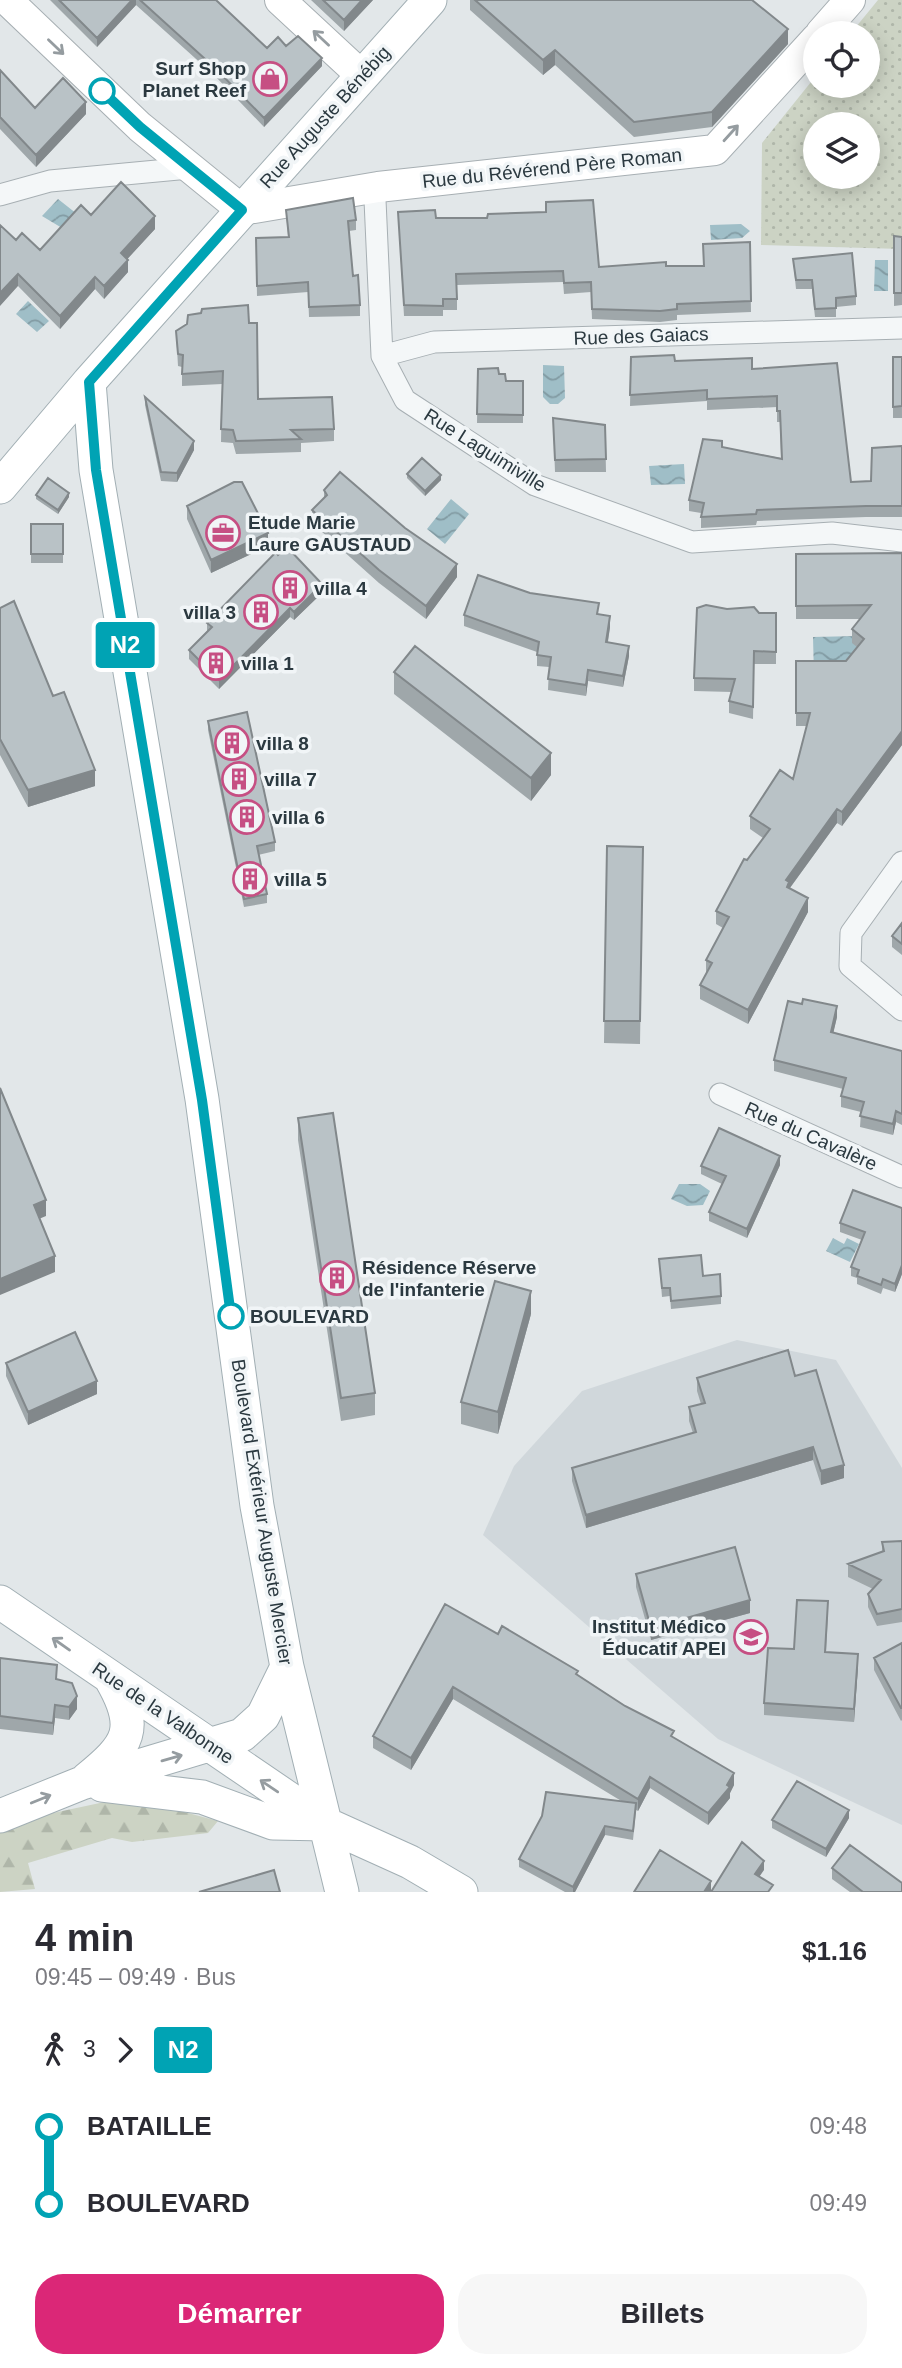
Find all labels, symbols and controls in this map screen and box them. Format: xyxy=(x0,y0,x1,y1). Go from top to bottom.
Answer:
map controls xyxy=(803,21,880,189)
button: locate xyxy=(803,21,880,98)
one-way arrow xyxy=(312,30,330,46)
one-way arrow xyxy=(47,39,65,55)
street label: Rue Auguste Bénébig xyxy=(256,42,394,192)
place label: Surf Shop Planet Reef xyxy=(143,58,247,101)
shop icon: Surf Shop Planet Reef xyxy=(251,60,289,98)
unlabelled marker xyxy=(89,78,115,104)
button: layers xyxy=(803,112,880,189)
one-way arrow xyxy=(723,124,739,142)
street label: Rue du Révérend Père Roman xyxy=(421,144,683,192)
street label: Rue des Gaiacs xyxy=(573,323,709,349)
street label: Rue Laguimiville xyxy=(420,404,550,496)
place label: Etude Marie Laure GAUSTAUD xyxy=(248,512,411,555)
office icon: Etude Marie Laure GAUSTAUD xyxy=(204,514,242,552)
building icon: villa 4 xyxy=(271,569,309,607)
place label: villa 4 xyxy=(314,578,367,599)
building icon: villa 3 xyxy=(242,593,280,631)
place label: villa 3 xyxy=(183,602,236,623)
line badge: N2 xyxy=(94,622,156,668)
text: N2 xyxy=(110,631,140,658)
building icon: villa 1 xyxy=(197,644,235,682)
place label: villa 1 xyxy=(241,653,294,674)
building icon: villa 8 xyxy=(213,724,251,762)
place label: villa 8 xyxy=(256,733,309,754)
building icon: villa 7 xyxy=(220,760,258,798)
place label: villa 7 xyxy=(264,769,317,790)
building icon: villa 6 xyxy=(228,798,266,836)
place label: villa 6 xyxy=(272,807,325,828)
building icon: villa 5 xyxy=(231,860,269,898)
place label: villa 5 xyxy=(274,869,327,890)
street label: Rue du Cavalère xyxy=(742,1097,880,1175)
place label: Résidence Réserve de l'infanterie xyxy=(362,1257,536,1300)
building icon: Résidence Réserve de l'infanterie xyxy=(318,1259,356,1297)
marker: BOULEVARD xyxy=(218,1303,244,1329)
place label: BOULEVARD xyxy=(250,1306,369,1327)
street label: Boulevard Extérieur Auguste Mercier xyxy=(227,1358,297,1667)
place label: Institut Médico Éducatif APEI xyxy=(592,1616,726,1659)
school or university icon: Institut Médico Éducatif APEI xyxy=(732,1618,770,1656)
one-way arrow xyxy=(52,1637,71,1651)
street label: Rue de la Valbonne xyxy=(89,1658,237,1768)
one-way arrow xyxy=(160,1750,182,1763)
one-way arrow xyxy=(260,1778,279,1793)
one-way arrow xyxy=(30,1792,51,1805)
text: 4 min xyxy=(35,1917,134,1959)
text: $1.16 xyxy=(802,1936,867,1966)
text: 09:45 – 09:49 · Bus xyxy=(35,1964,236,1990)
icon: walk xyxy=(35,2031,73,2069)
icon: forward xyxy=(106,2031,144,2069)
text: 3 xyxy=(83,2036,96,2062)
text: N2 xyxy=(168,2036,198,2063)
text: BATAILLE xyxy=(87,2111,212,2141)
text: 09:48 xyxy=(809,2113,867,2139)
text: BOULEVARD xyxy=(87,2188,250,2218)
text: 09:49 xyxy=(809,2190,867,2216)
button: Démarrer xyxy=(35,2274,444,2354)
button: Billets xyxy=(458,2274,867,2354)

